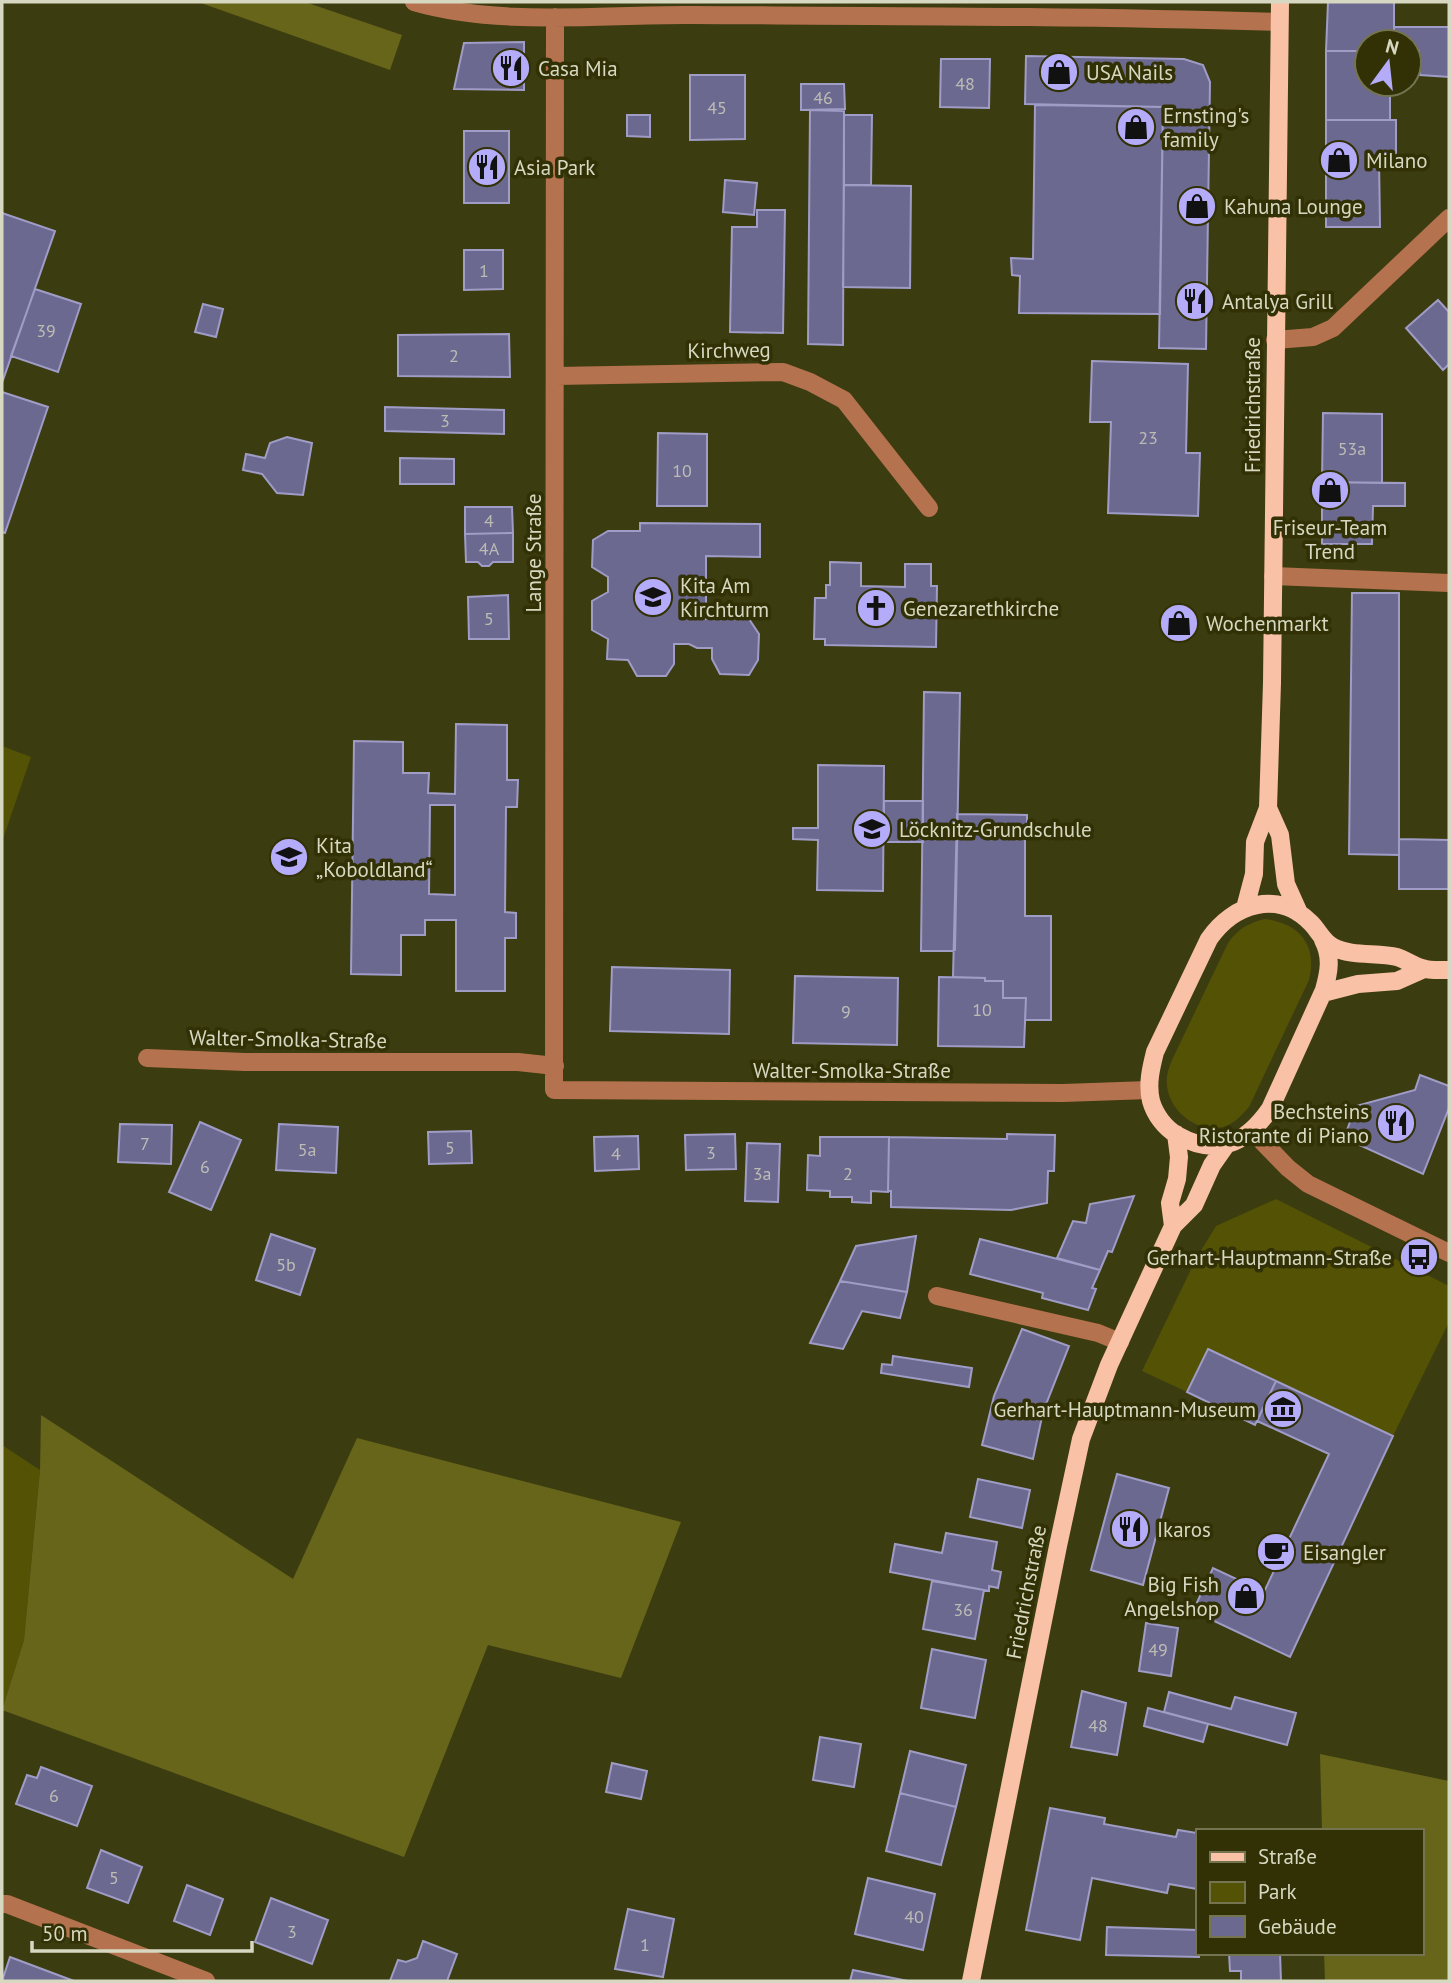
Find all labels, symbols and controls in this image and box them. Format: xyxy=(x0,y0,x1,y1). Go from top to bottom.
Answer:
north arrow xyxy=(1353,28,1423,98)
text: N xyxy=(1383,33,1402,60)
restaurant icon: Casa Mia xyxy=(490,47,532,89)
shop icon: USA Nails xyxy=(1038,51,1080,93)
place label: Casa Mia xyxy=(538,55,618,82)
place label: USA Nails xyxy=(1086,59,1173,86)
house number: 48 xyxy=(955,72,975,95)
house number: 46 xyxy=(813,86,833,109)
house number: 45 xyxy=(707,96,727,119)
place label: Ernsting's family xyxy=(1163,102,1249,153)
shop icon: Ernsting's family xyxy=(1115,106,1157,148)
shop icon: Milano xyxy=(1318,139,1360,181)
restaurant icon: Asia Park xyxy=(466,146,508,188)
place label: Milano xyxy=(1366,147,1428,174)
place label: Asia Park xyxy=(514,154,595,181)
shop icon: Kahuna Lounge xyxy=(1176,185,1218,227)
place label: Kahuna Lounge xyxy=(1224,193,1363,220)
house number: 1 xyxy=(479,259,489,282)
restaurant icon: Antalya Grill xyxy=(1174,280,1216,322)
place label: Antalya Grill xyxy=(1222,288,1333,315)
house number: 39 xyxy=(36,319,56,342)
street label: Kirchweg xyxy=(687,336,771,364)
street label: Friedrichstraße xyxy=(1239,337,1266,473)
house number: 2 xyxy=(449,344,459,367)
house number: 3 xyxy=(440,409,450,432)
house number: 23 xyxy=(1138,426,1158,449)
house number: 53a xyxy=(1338,437,1366,460)
house number: 10 xyxy=(672,459,692,482)
shop icon: Friseur-Team Trend xyxy=(1309,469,1351,511)
street label: Lange Straße xyxy=(520,494,547,612)
house number: 4 xyxy=(484,509,494,532)
place label: Friseur-Team Trend xyxy=(1273,514,1387,565)
house number: 4A xyxy=(479,537,500,560)
place label: Kita Am Kirchturm xyxy=(680,572,769,623)
school or university icon: Kita Am Kirchturm xyxy=(632,576,674,618)
church icon: Genezarethkirche xyxy=(855,587,897,629)
place label: Genezarethkirche xyxy=(903,595,1059,622)
shop icon: Wochenmarkt xyxy=(1158,602,1200,644)
house number: 5 xyxy=(484,607,494,630)
place label: Wochenmarkt xyxy=(1206,610,1329,637)
school or university icon: Löcknitz-Grundschule xyxy=(851,808,893,850)
place label: Löcknitz-Grundschule xyxy=(899,816,1092,843)
place label: Kita „Koboldland“ xyxy=(316,832,433,883)
school or university icon: Kita „Koboldland“ xyxy=(268,836,310,878)
house number: 10 xyxy=(972,998,992,1021)
house number: 9 xyxy=(841,1000,851,1023)
street label: Walter-Smolka-Straße xyxy=(189,1024,387,1054)
street label: Walter-Smolka-Straße xyxy=(753,1057,951,1084)
place label: Bechsteins Ristorante di Piano xyxy=(1199,1098,1369,1149)
restaurant icon: Bechsteins Ristorante di Piano xyxy=(1375,1102,1417,1144)
house number: 7 xyxy=(140,1132,150,1155)
house number: 5 xyxy=(445,1136,455,1159)
house number: 5a xyxy=(298,1138,316,1161)
house number: 3 xyxy=(706,1141,716,1164)
house number: 4 xyxy=(611,1142,621,1165)
house number: 6 xyxy=(200,1155,210,1178)
house number: 3a xyxy=(753,1162,771,1185)
house number: 2 xyxy=(843,1162,853,1185)
bus stop icon: Gerhart-Hauptmann-Straße xyxy=(1398,1236,1440,1278)
place label: Gerhart-Hauptmann-Straße xyxy=(1146,1244,1392,1271)
house number: 5b xyxy=(276,1253,296,1276)
museum icon: Gerhart-Hauptmann-Museum xyxy=(1262,1388,1304,1430)
place label: Gerhart-Hauptmann-Museum xyxy=(994,1396,1256,1423)
restaurant icon: Ikaros xyxy=(1109,1508,1151,1550)
place label: Ikaros xyxy=(1157,1516,1211,1543)
street label: Friedrichstraße xyxy=(1000,1523,1052,1661)
cafe icon: Eisangler xyxy=(1255,1531,1297,1573)
place label: Eisangler xyxy=(1303,1539,1386,1566)
place label: Big Fish Angelshop xyxy=(1124,1571,1219,1622)
shop icon: Big Fish Angelshop xyxy=(1225,1575,1267,1617)
house number: 36 xyxy=(953,1598,973,1621)
house number: 49 xyxy=(1148,1638,1168,1661)
house number: 48 xyxy=(1088,1714,1108,1737)
house number: 6 xyxy=(49,1784,59,1807)
legend xyxy=(1196,1829,1423,1955)
text: Straße xyxy=(1258,1843,1317,1870)
house number: 5 xyxy=(109,1866,119,1889)
text: Park xyxy=(1258,1878,1297,1905)
house number: 40 xyxy=(904,1905,924,1928)
scale bar xyxy=(32,1910,252,1954)
text: Gebäude xyxy=(1258,1913,1337,1940)
text: 50 m xyxy=(42,1920,88,1947)
house number: 3 xyxy=(287,1920,297,1943)
house number: 1 xyxy=(640,1933,650,1956)

